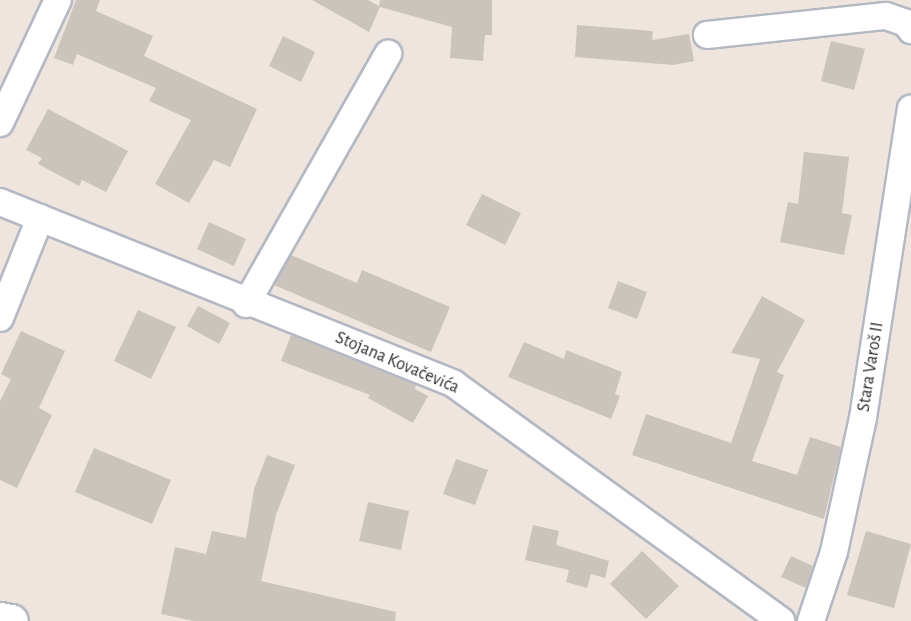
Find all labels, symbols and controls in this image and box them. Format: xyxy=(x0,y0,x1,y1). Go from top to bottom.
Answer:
street label: Stara Varoš II xyxy=(853,321,889,413)
street label: Stojana Kovačevića xyxy=(332,327,462,399)

